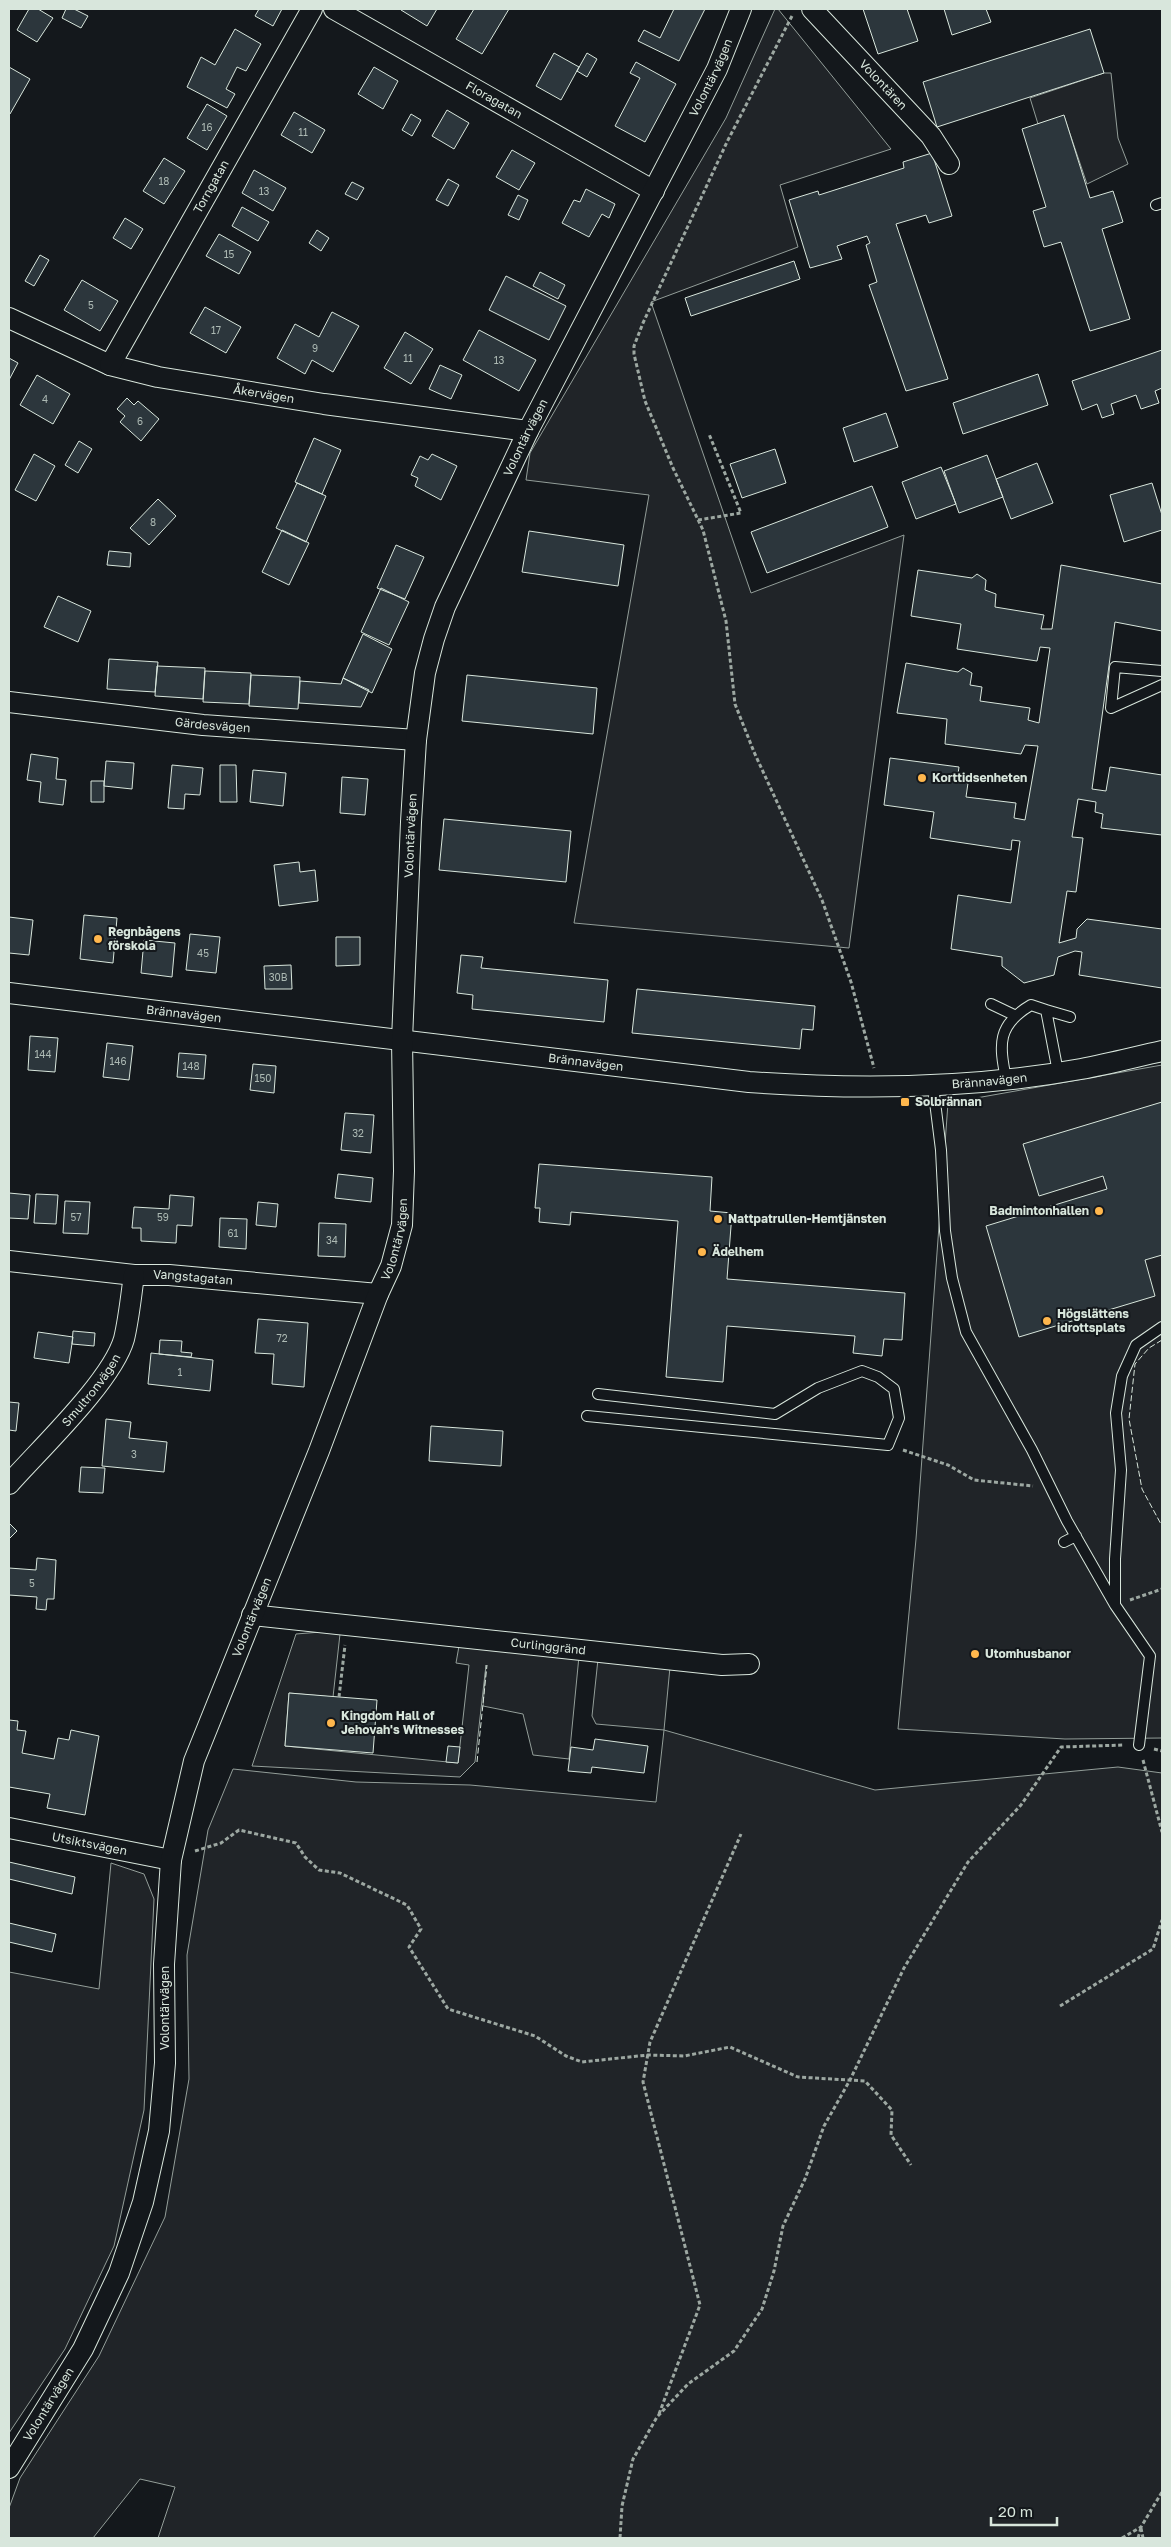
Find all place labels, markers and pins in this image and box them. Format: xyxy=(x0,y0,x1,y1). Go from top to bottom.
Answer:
place label: Korttidsenheten xyxy=(932,770,1027,785)
marker: Korttidsenheten xyxy=(916,772,928,784)
place label: Regnbågens förskola xyxy=(108,924,181,953)
marker: Regnbågens förskola xyxy=(92,933,104,945)
place label: Solbrännan xyxy=(915,1094,982,1109)
marker: Solbrännan xyxy=(899,1096,911,1108)
place label: Badmintonhallen xyxy=(989,1203,1089,1218)
marker: Badmintonhallen xyxy=(1093,1205,1105,1217)
place label: Nattpatrullen-Hemtjänsten xyxy=(728,1211,886,1226)
marker: Nattpatrullen-Hemtjänsten xyxy=(712,1213,724,1225)
place label: Ädelhem xyxy=(712,1244,764,1259)
marker: Ädelhem xyxy=(696,1246,708,1258)
place label: Högslättens idrottsplats xyxy=(1057,1306,1129,1335)
marker: Högslättens idrottsplats xyxy=(1041,1315,1053,1327)
place label: Utomhusbanor xyxy=(985,1646,1071,1661)
marker: Utomhusbanor xyxy=(969,1648,981,1660)
place label: Kingdom Hall of Jehovah's Witnesses xyxy=(341,1708,465,1737)
marker: Kingdom Hall of Jehovah's Witnesses xyxy=(325,1717,337,1729)

